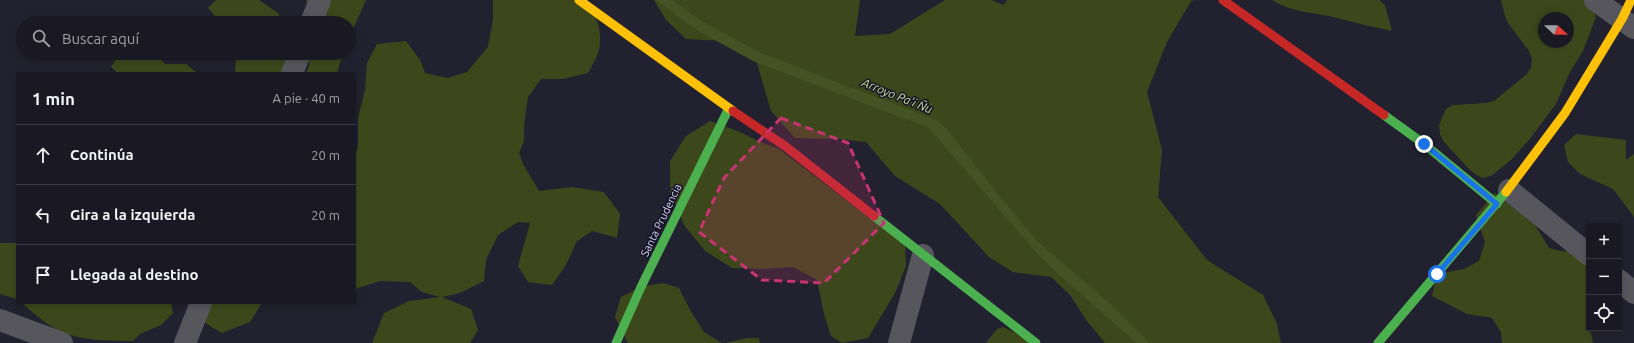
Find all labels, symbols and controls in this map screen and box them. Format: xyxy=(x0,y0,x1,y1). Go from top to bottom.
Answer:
north arrow xyxy=(1538,12,1574,48)
search box xyxy=(16,16,356,60)
icon: search xyxy=(30,27,52,49)
text: Buscar aquí xyxy=(62,30,139,47)
water label: Arroyo Pa'i Ñu xyxy=(859,75,935,116)
text: 1 min xyxy=(32,89,75,108)
text: A pie · 40 m xyxy=(273,91,340,105)
route end xyxy=(1415,135,1433,153)
icon: ahead xyxy=(32,144,54,166)
text: Continúa xyxy=(70,146,134,163)
text: 20 m xyxy=(311,148,340,162)
street label: Santa Prudencia xyxy=(638,182,684,258)
icon: left xyxy=(32,204,54,226)
text: Gira a la izquierda xyxy=(70,206,196,223)
text: 20 m xyxy=(311,208,340,222)
map controls xyxy=(1586,223,1622,331)
button: + xyxy=(1586,223,1622,259)
button: − xyxy=(1586,259,1622,295)
icon: arrive xyxy=(32,264,54,286)
route start xyxy=(1428,265,1446,283)
text: Llegada al destino xyxy=(70,266,199,283)
button: locate xyxy=(1586,295,1622,331)

